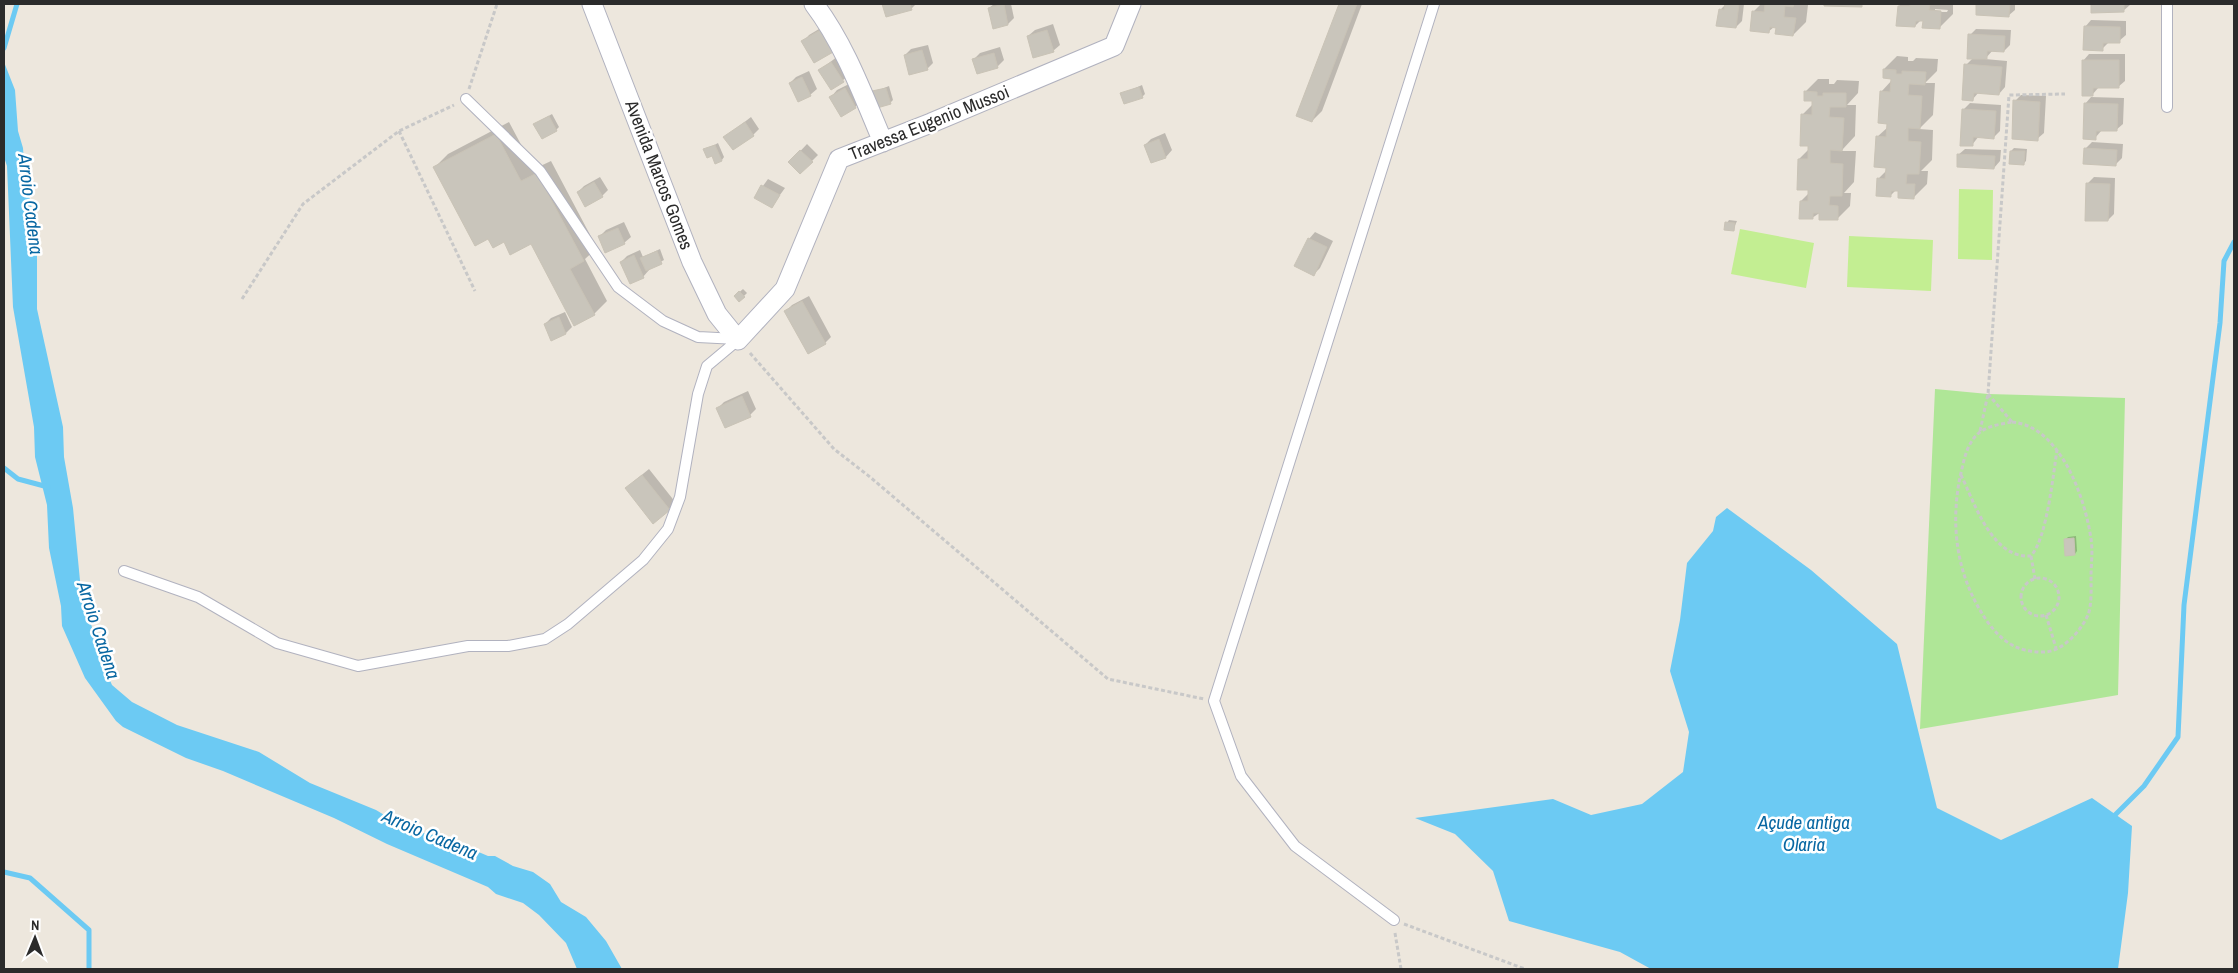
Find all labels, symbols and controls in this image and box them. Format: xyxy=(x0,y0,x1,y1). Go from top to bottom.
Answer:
street label: Travessa Eugenio Mussoi xyxy=(845,79,1013,166)
street label: Avenida Marcos Gomes xyxy=(619,96,699,253)
water label: Arroio Cadena xyxy=(12,151,50,256)
water label: Arroio Cadena xyxy=(71,577,127,683)
water label: Arroio Cadena xyxy=(377,802,482,866)
water label: Açude antiga Olaria xyxy=(1757,809,1850,857)
north arrow xyxy=(10,913,60,963)
text: N xyxy=(31,916,40,934)

